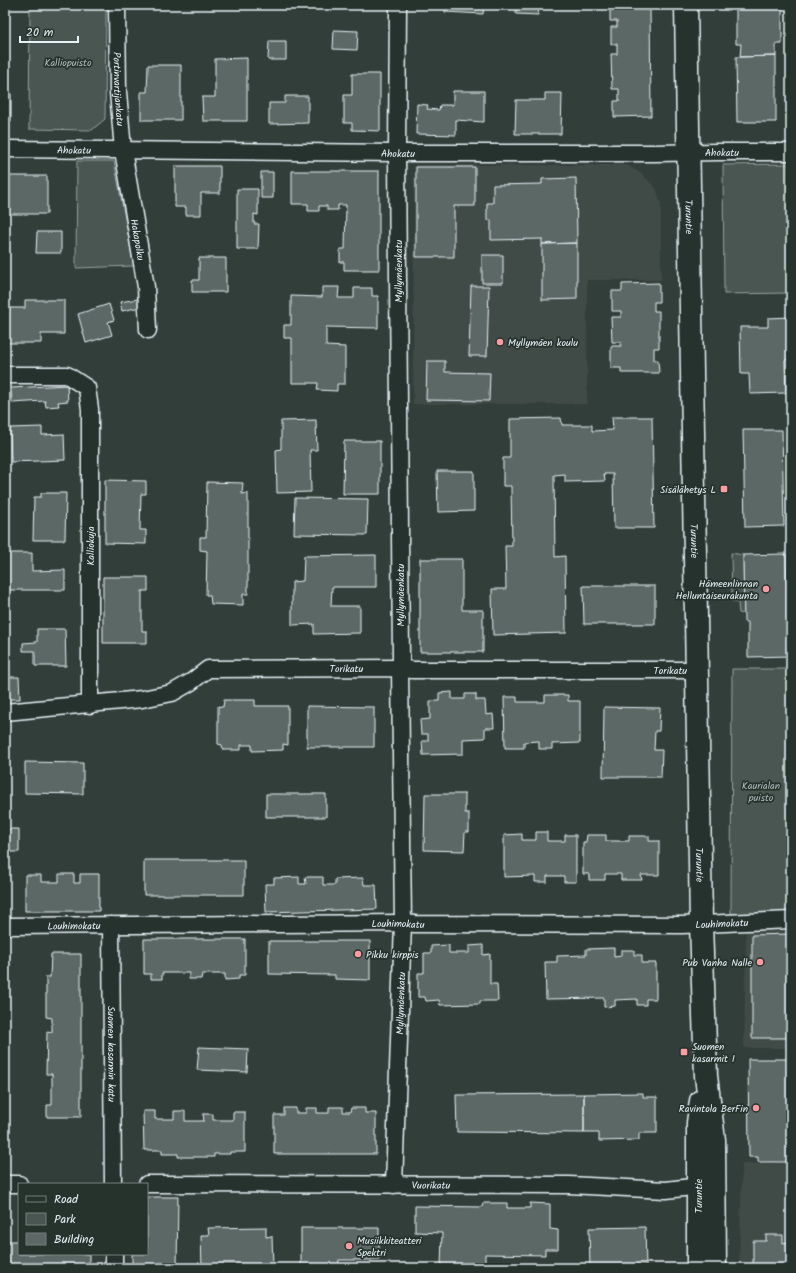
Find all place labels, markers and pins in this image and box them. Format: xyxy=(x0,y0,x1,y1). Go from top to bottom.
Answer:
place label: Myllymäen koulu xyxy=(508,335,578,351)
marker: Myllymäen koulu xyxy=(495,337,505,347)
place label: Sisälähetys L xyxy=(660,482,716,498)
marker: Sisälähetys L xyxy=(719,484,729,494)
place label: Hämeenlinnan Helluntaiseurakunta xyxy=(676,576,758,604)
marker: Hämeenlinnan Helluntaiseurakunta xyxy=(761,584,771,594)
place label: Pikku kirppis xyxy=(366,947,419,963)
marker: Pikku kirppis xyxy=(353,949,363,959)
place label: Pub Vanha Nalle xyxy=(682,955,752,971)
marker: Pub Vanha Nalle xyxy=(755,957,765,967)
place label: Suomen kasarmit I xyxy=(692,1039,735,1067)
marker: Suomen kasarmit I xyxy=(679,1047,689,1057)
place label: Ravintola BerFin xyxy=(679,1101,748,1117)
marker: Ravintola BerFin xyxy=(751,1103,761,1113)
place label: Musiikkiteatteri Spektri xyxy=(357,1233,422,1261)
marker: Musiikkiteatteri Spektri xyxy=(344,1241,354,1251)

